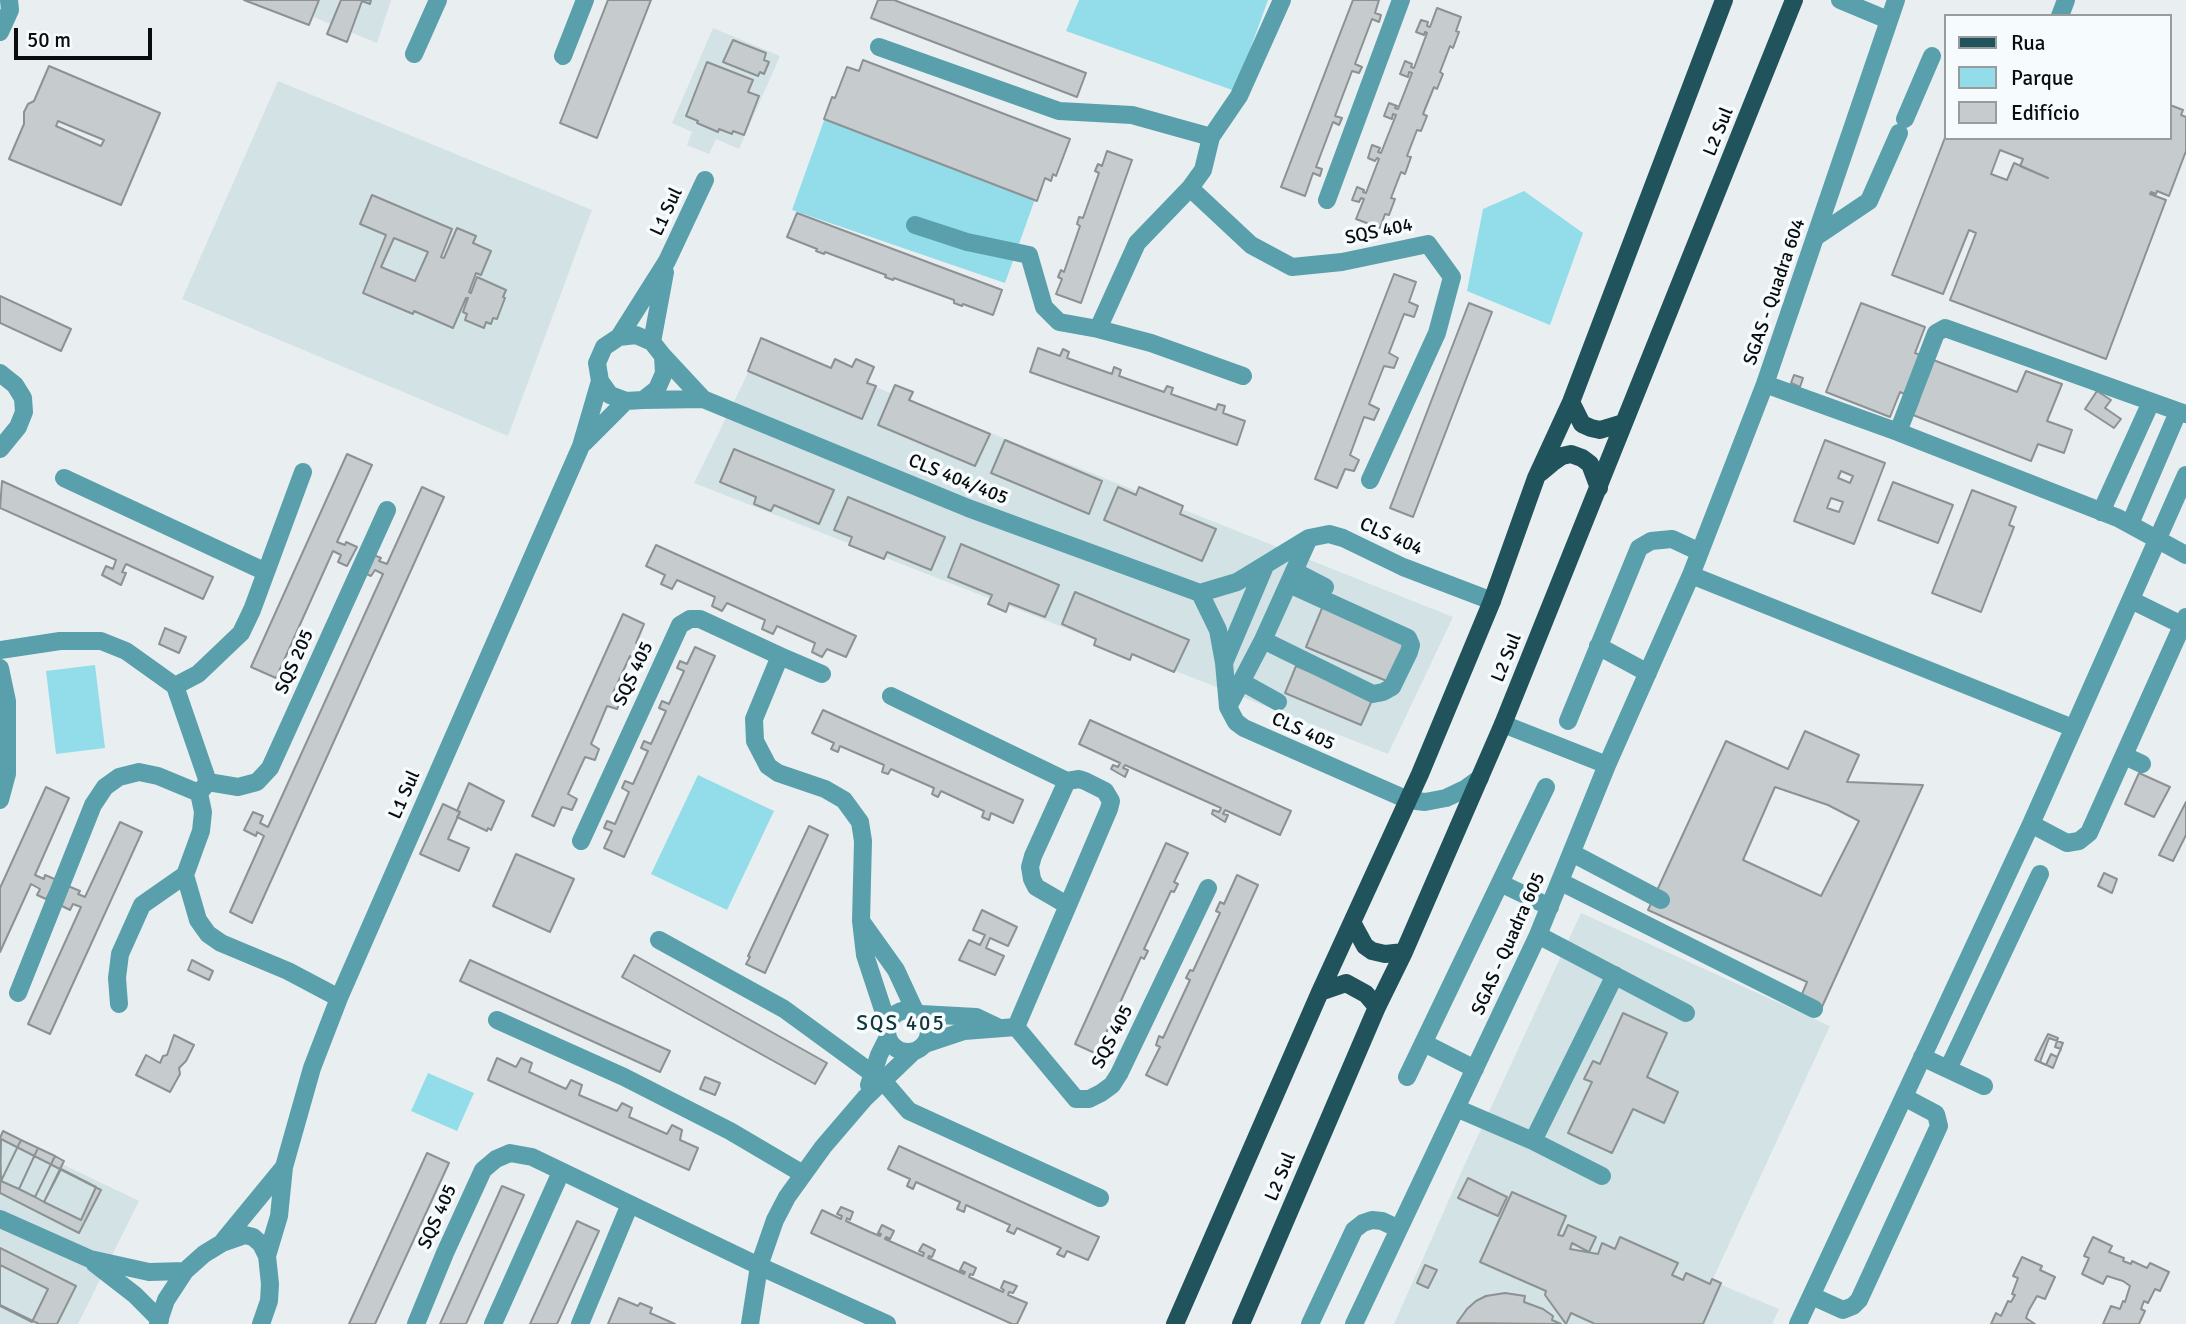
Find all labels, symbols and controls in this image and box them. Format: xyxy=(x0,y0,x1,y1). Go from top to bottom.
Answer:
scale bar xyxy=(18,14,156,58)
legend xyxy=(1944,14,2172,140)
text: 50 m xyxy=(27,27,71,53)
text: Rua xyxy=(2011,30,2045,56)
text: Parque xyxy=(2011,65,2074,91)
text: Edifício xyxy=(2011,100,2080,126)
street label: L2 Sul xyxy=(1699,104,1739,160)
street label: L1 Sul xyxy=(646,184,688,240)
street label: SQS 404 xyxy=(1343,214,1415,250)
street label: SGAS - Quadra 604 xyxy=(1739,216,1811,368)
street label: CLS 404/405 xyxy=(905,450,1011,510)
street label: CLS 404 xyxy=(1356,513,1426,561)
street label: SQS 205 xyxy=(271,626,319,698)
street label: L2 Sul xyxy=(1487,630,1527,686)
street label: SQS 405 xyxy=(609,638,659,710)
street label: CLS 405 xyxy=(1268,708,1338,756)
street label: L1 Sul xyxy=(384,767,426,823)
street label: SGAS - Quadra 605 xyxy=(1467,869,1551,1019)
street label: SQS 405 xyxy=(1087,1001,1139,1073)
district label: SQS 405 xyxy=(857,1011,945,1037)
street label: L2 Sul xyxy=(1261,1149,1301,1205)
street label: SQS 405 xyxy=(414,1181,462,1253)

